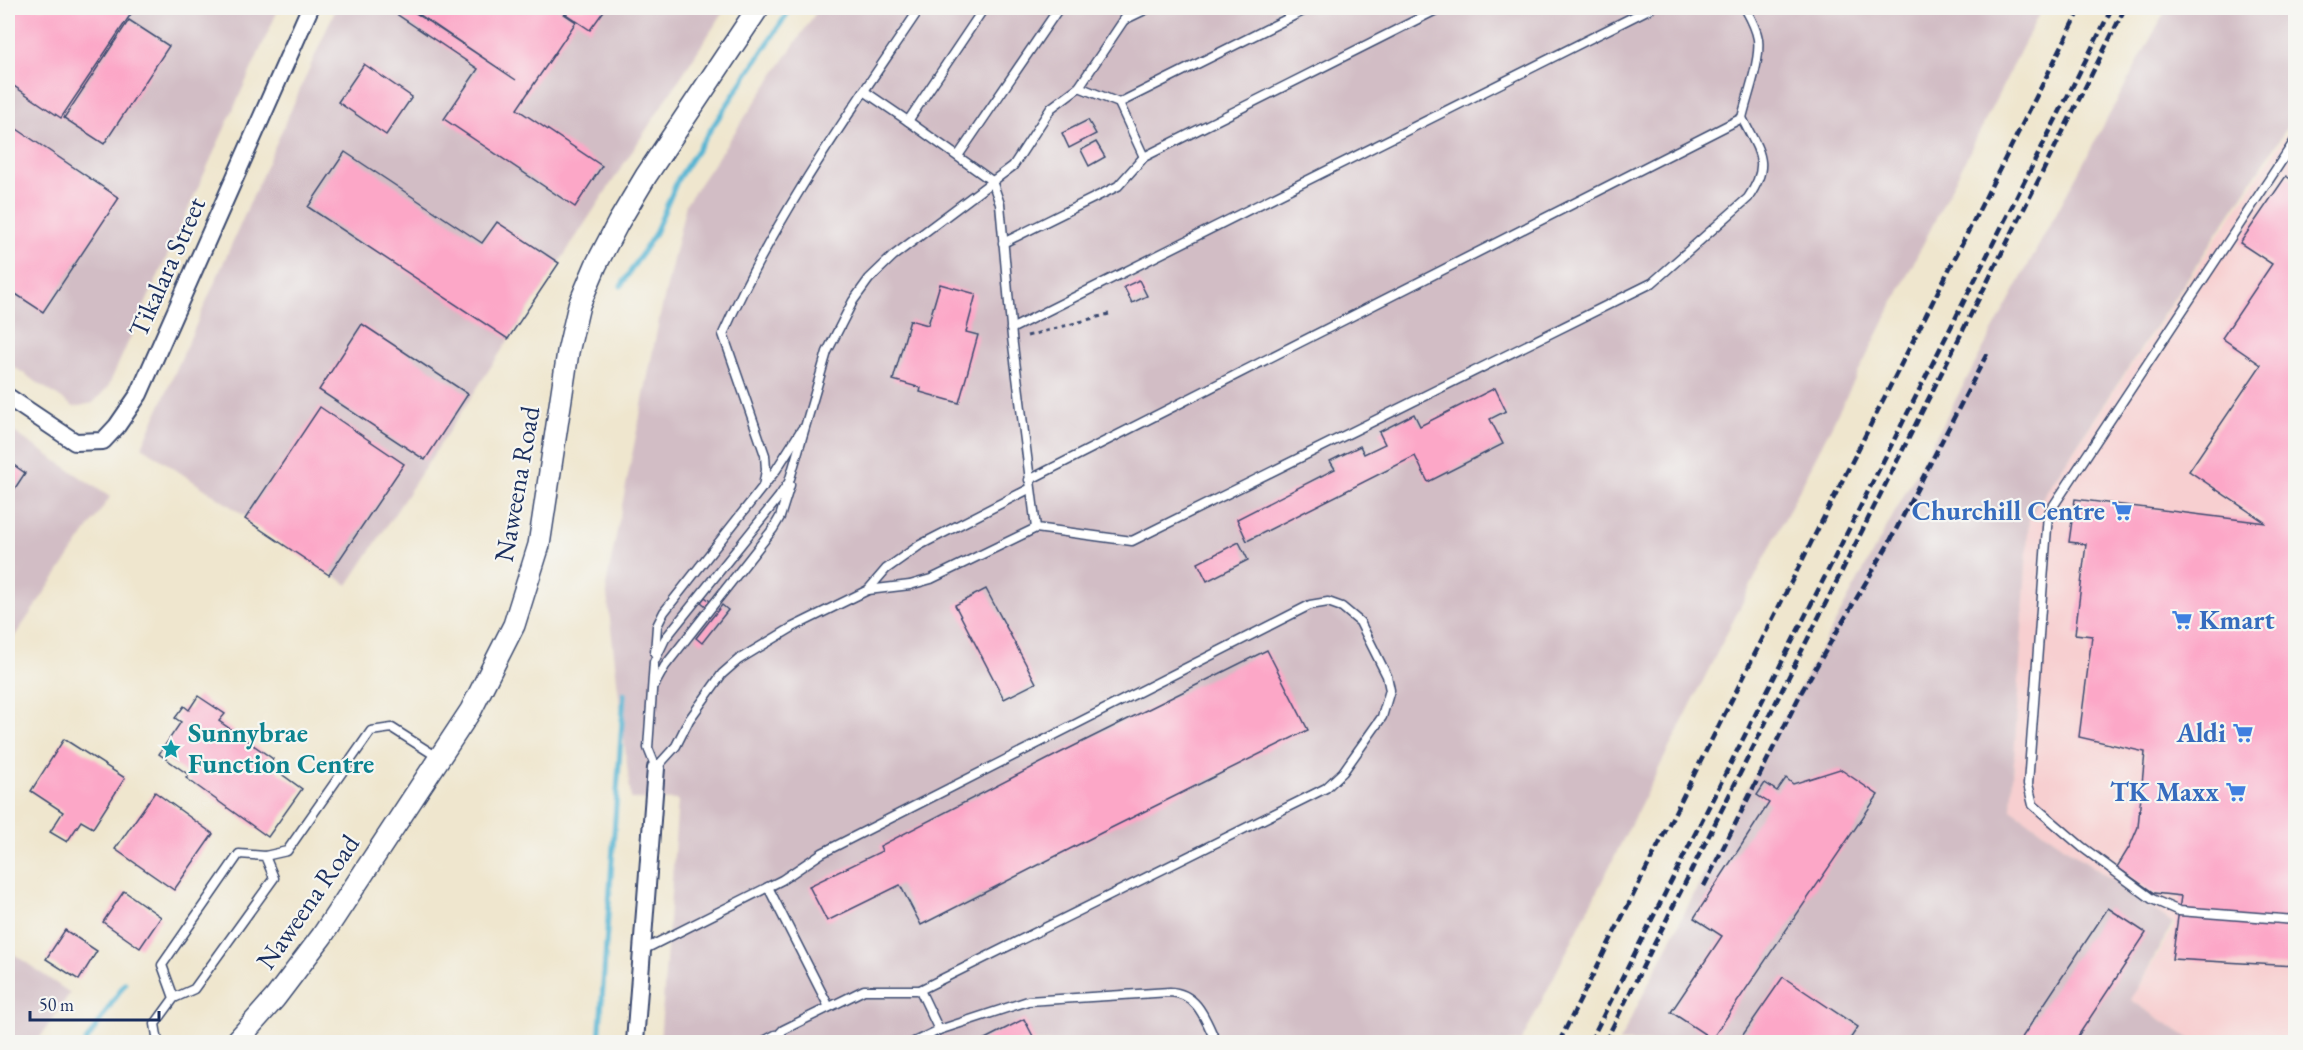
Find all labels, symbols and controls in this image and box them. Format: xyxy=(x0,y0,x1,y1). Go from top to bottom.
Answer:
street label: Tikalara Street xyxy=(120,191,213,342)
street label: Naweena Road xyxy=(486,403,547,564)
place label: Churchill Centre xyxy=(1912,493,2105,528)
supermarket icon: Churchill Centre xyxy=(2110,499,2134,523)
place label: Kmart xyxy=(2199,602,2275,637)
supermarket icon: Kmart xyxy=(2170,608,2194,632)
place label: Sunnybrae Function Centre xyxy=(188,715,374,781)
place label: Aldi xyxy=(2175,715,2226,750)
supermarket icon: Aldi xyxy=(2231,721,2255,745)
place icon: Sunnybrae Function Centre xyxy=(159,737,183,761)
place label: TK Maxx xyxy=(2110,774,2219,809)
supermarket icon: TK Maxx xyxy=(2224,780,2248,804)
street label: Naweena Road xyxy=(248,827,367,976)
scale bar xyxy=(30,984,159,1022)
text: 50 m xyxy=(39,993,74,1016)

